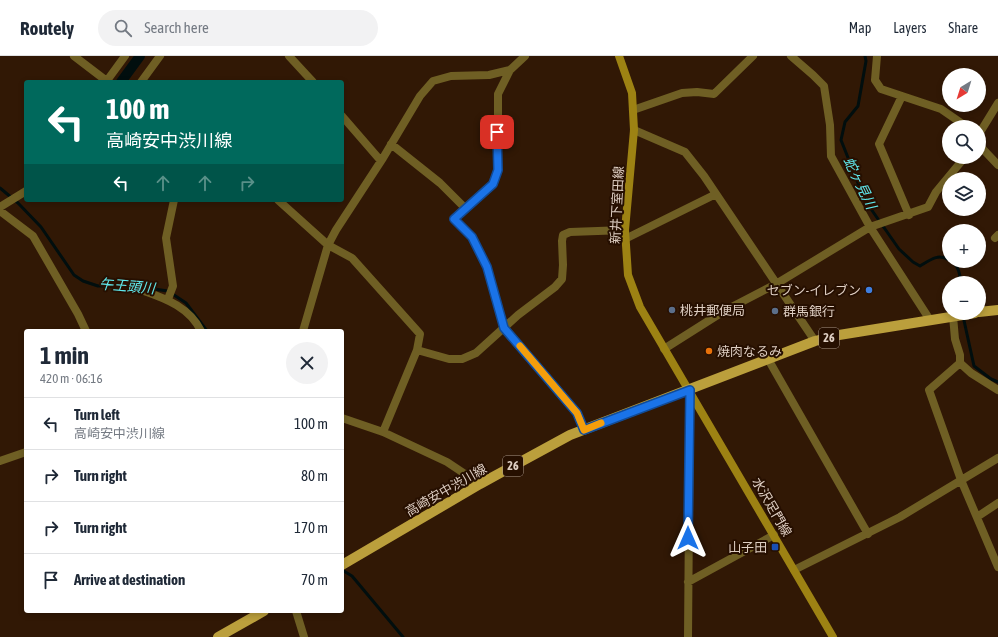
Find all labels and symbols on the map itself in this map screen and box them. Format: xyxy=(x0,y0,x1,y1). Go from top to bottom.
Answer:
north arrow xyxy=(942,68,986,112)
pin xyxy=(480,115,514,149)
water label: 蛇ヶ見川 xyxy=(841,154,880,213)
street label: 新井下室田線 xyxy=(607,166,627,244)
water label: 午王頭川 xyxy=(98,276,158,297)
place label: セブン-イレブン xyxy=(767,283,861,298)
marker: セブン-イレブン xyxy=(864,285,874,295)
place label: 桃井郵便局 xyxy=(680,303,745,318)
place label: 群馬銀行 xyxy=(783,304,835,319)
marker: 桃井郵便局 xyxy=(667,305,677,315)
marker: 群馬銀行 xyxy=(770,306,780,316)
road number: 26 xyxy=(819,328,839,348)
place label: 焼肉なるみ xyxy=(717,344,782,359)
marker: 焼肉なるみ xyxy=(704,346,714,356)
road number: 26 xyxy=(503,456,523,476)
street label: 高崎安中渋川線 xyxy=(403,461,489,519)
street label: 水沢足門線 xyxy=(749,475,795,539)
position arrow xyxy=(667,517,709,559)
place label: 山子田 xyxy=(728,540,767,555)
marker: 山子田 xyxy=(770,542,780,552)

